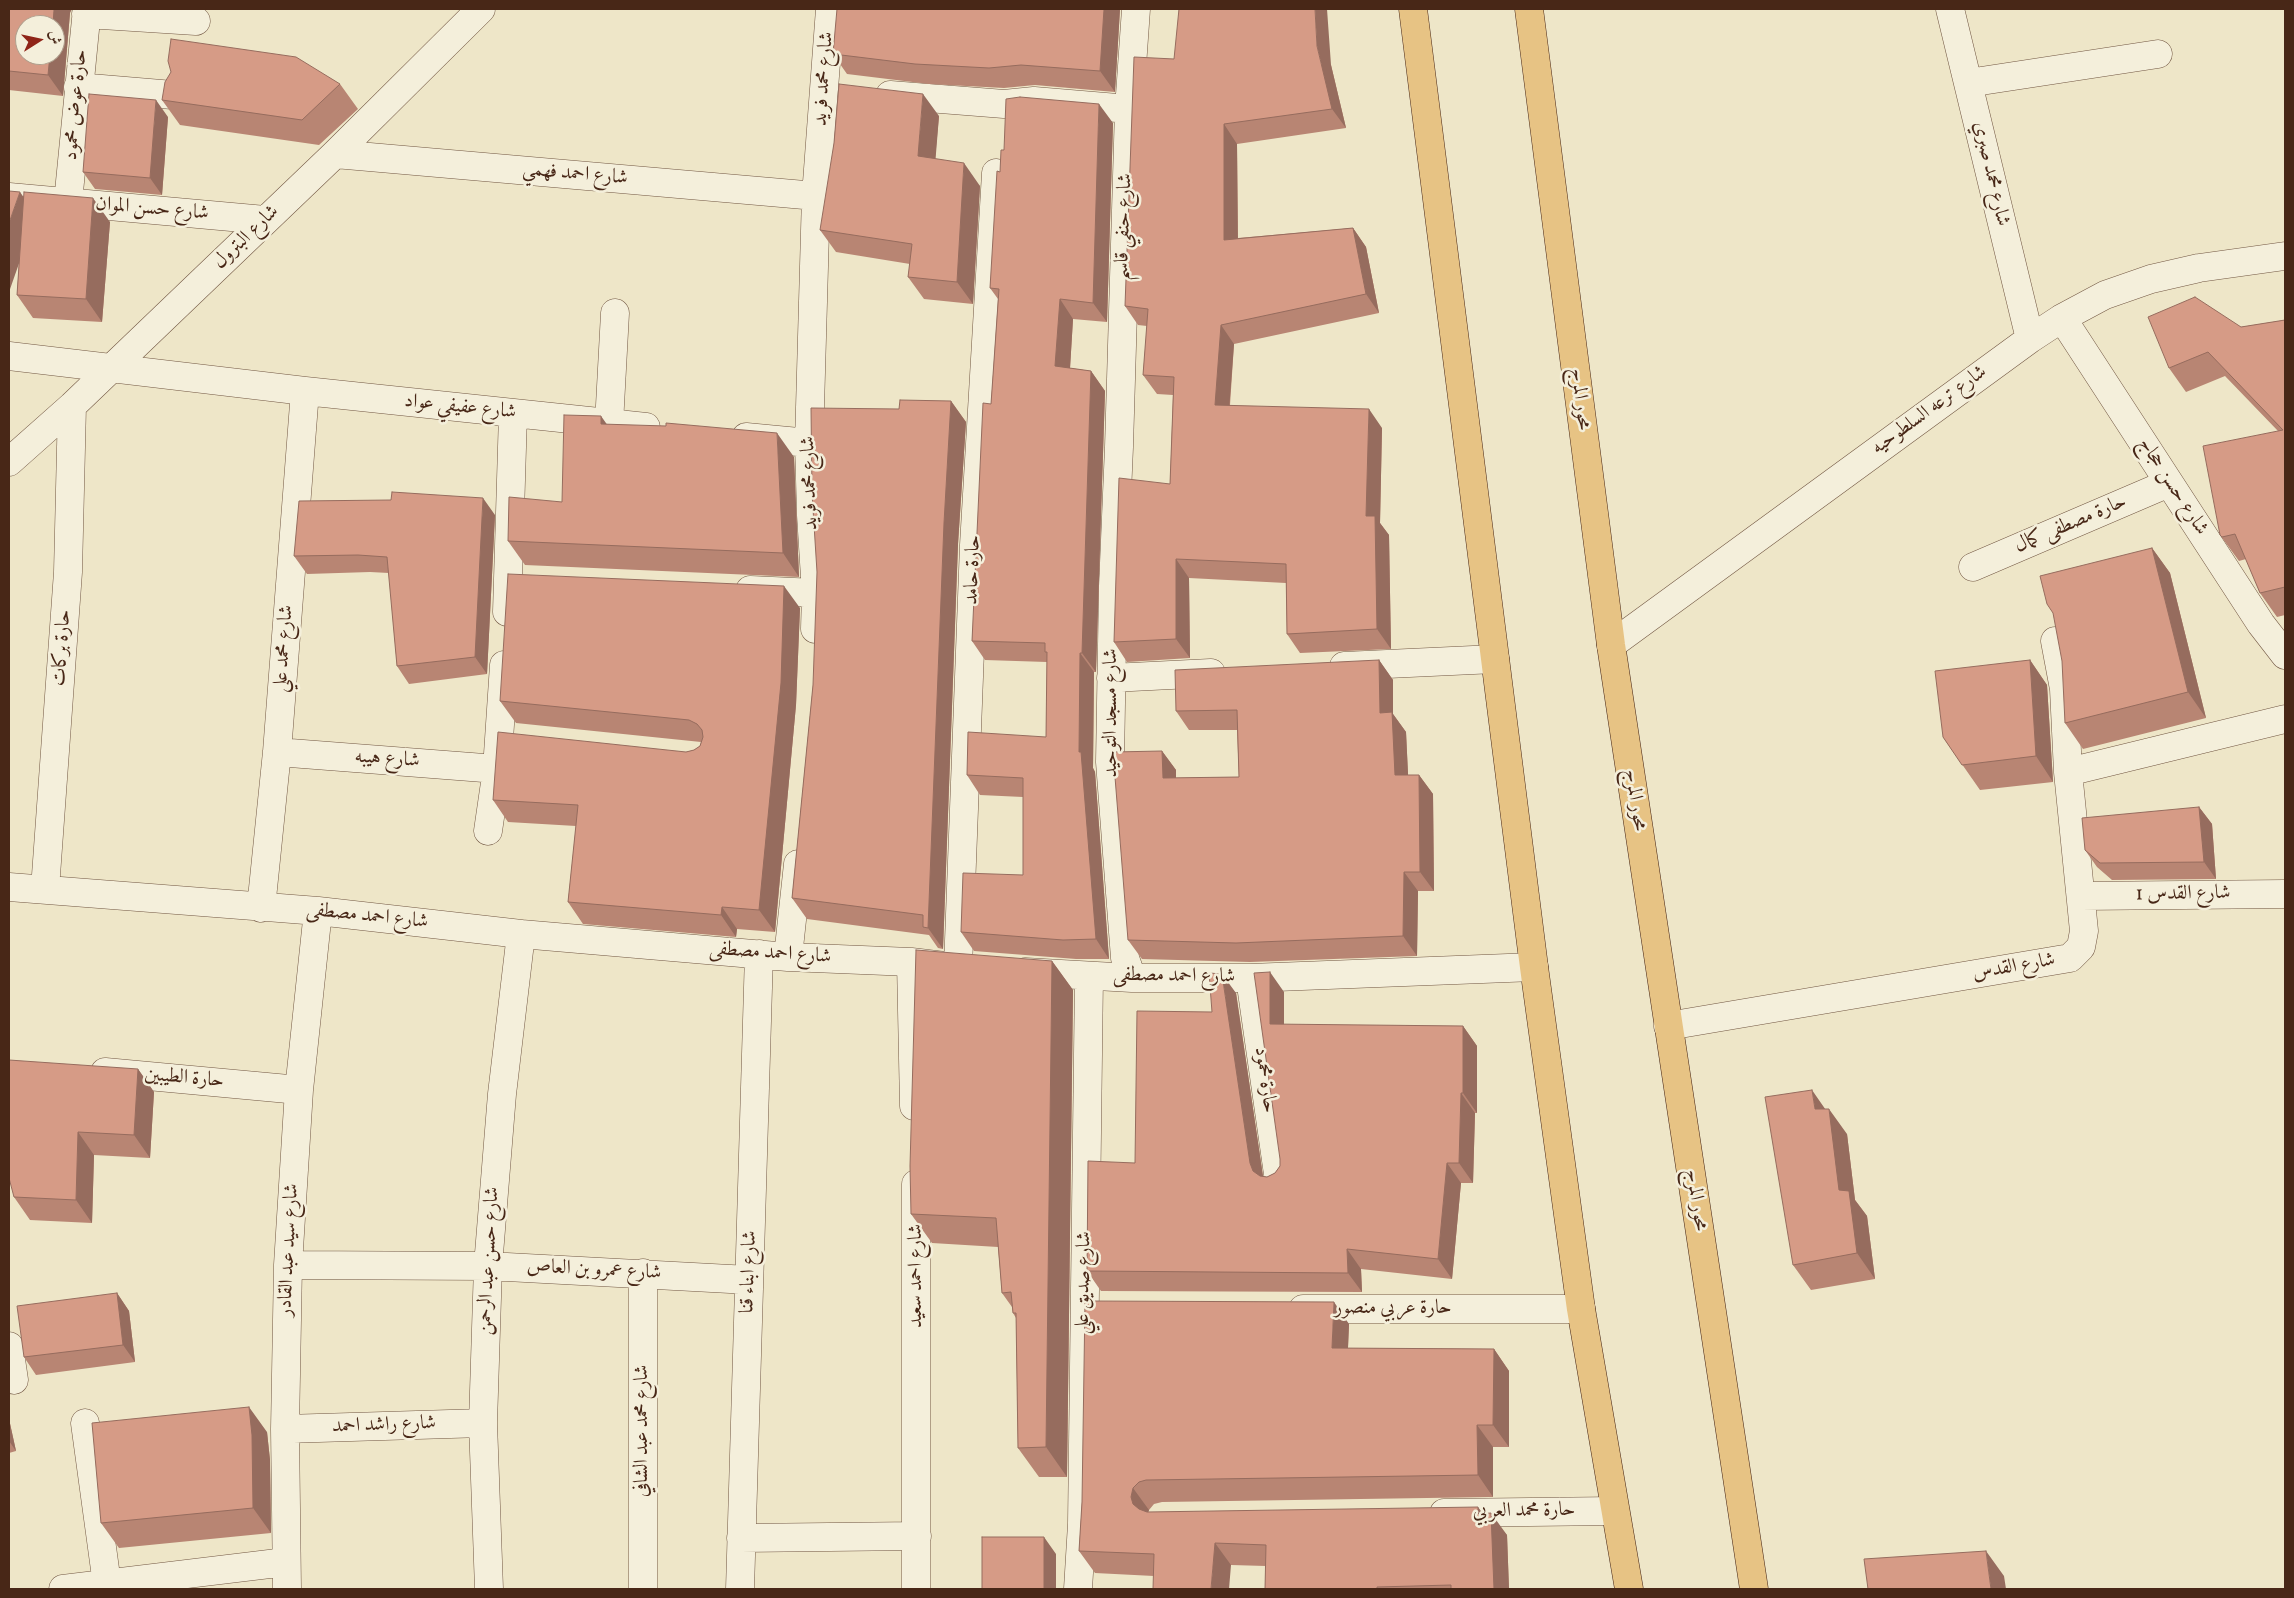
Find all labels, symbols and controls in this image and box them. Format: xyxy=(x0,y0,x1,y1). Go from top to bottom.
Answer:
north arrow xyxy=(15,15,65,65)
text: ش xyxy=(44,29,65,46)
street label: شارع محمد فريد xyxy=(810,31,840,127)
street label: حارة عوض محمود xyxy=(60,49,94,161)
street label: شارع محمد صبري xyxy=(1966,119,2014,229)
street label: شارع احمد فهمي xyxy=(521,158,629,192)
street label: شارع حنفي قاسم xyxy=(1111,173,1139,281)
street label: شارع حسن الموان xyxy=(94,193,210,227)
street label: شارع البترول xyxy=(209,201,285,275)
street label: شارع ترعه السلطوحيه xyxy=(1868,361,1992,461)
street label: محور المرج xyxy=(1563,367,1595,431)
street label: شارع عفيفي عواد xyxy=(403,390,517,426)
street label: شارع حسن حجاج xyxy=(2132,434,2212,540)
street label: شارع محمد فريد xyxy=(797,436,825,530)
street label: حارة مصطفى كمال xyxy=(2011,491,2131,559)
street label: حارة حامد xyxy=(961,535,987,605)
street label: شارع محمد علي xyxy=(270,604,300,694)
street label: حارة بركات xyxy=(48,609,78,687)
street label: شارع مسجد التوحيد xyxy=(1100,649,1124,777)
street label: شارع هيبه xyxy=(354,746,420,774)
street label: محور المرج xyxy=(1617,767,1651,833)
street label: شارع القدس 1 xyxy=(2135,882,2231,908)
street label: شارع احمد مصطفى xyxy=(305,899,429,935)
street label: شارع احمد مصطفى xyxy=(708,938,832,970)
street label: شارع القدس xyxy=(1971,949,2057,987)
street label: شارع احمد مصطفى xyxy=(1113,964,1235,990)
street label: حارة محمود xyxy=(1247,1045,1281,1115)
street label: حارة الطيبين xyxy=(143,1064,225,1094)
street label: محور المرج xyxy=(1678,1167,1712,1233)
street label: شارع سيد عبد القادر xyxy=(275,1183,305,1317)
street label: شارع حسن عبد الرحمن xyxy=(474,1186,506,1336)
street label: شارع احمد سعيد xyxy=(905,1224,929,1328)
street label: شارع ابناء قنا xyxy=(737,1230,763,1314)
street label: شارع صديق علي xyxy=(1072,1231,1098,1335)
street label: شارع عمرو بن العاص xyxy=(526,1255,662,1287)
street label: حارة عربي منصور xyxy=(1334,1297,1452,1321)
street label: شارع محمد عبد الشافي xyxy=(631,1365,655,1497)
street label: شارع راشد احمد xyxy=(332,1412,436,1440)
street label: حارة محمد العربي xyxy=(1473,1499,1575,1525)

